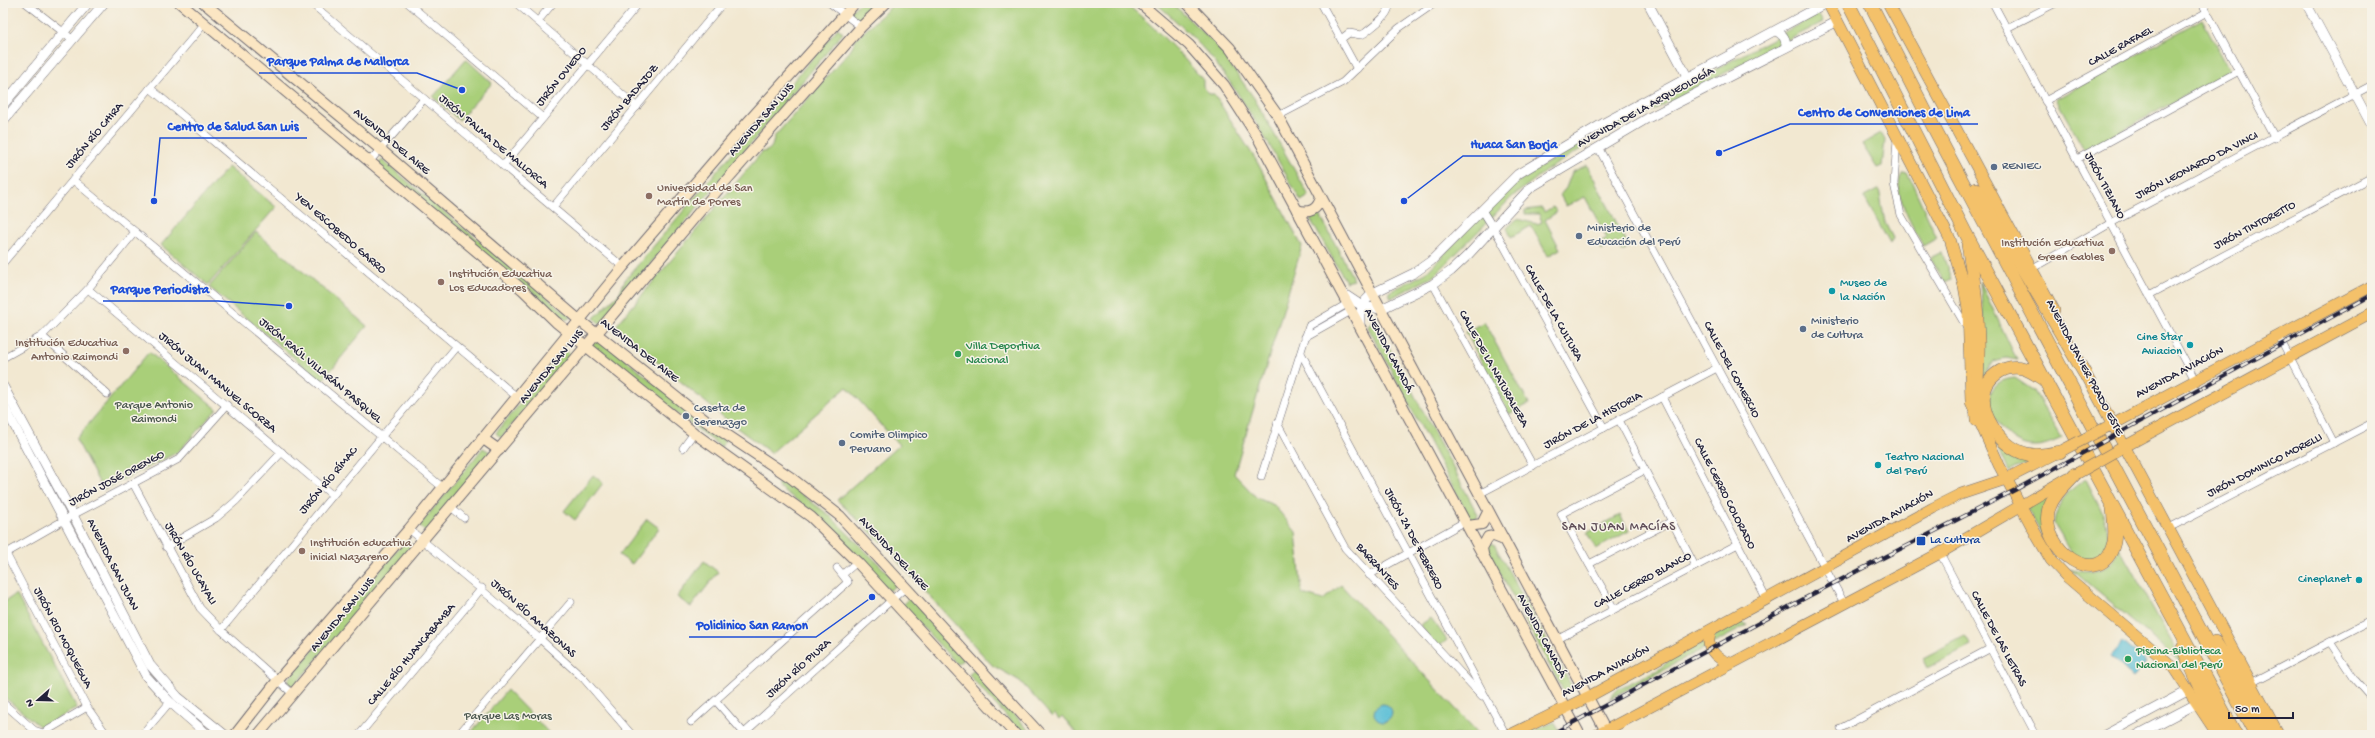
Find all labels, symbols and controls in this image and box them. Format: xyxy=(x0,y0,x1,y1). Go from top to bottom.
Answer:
street label: CALLE RAFAEL xyxy=(2086,23,2156,70)
street label: JIRÓN OVIEDO xyxy=(534,44,590,110)
callout: Parque Palma de Mallorca xyxy=(259,48,417,73)
text: Parque Palma de Mallorca xyxy=(266,55,410,70)
street label: JIRÓN BADAJOZ xyxy=(598,62,662,134)
street label: AVENIDA DE LA ARQUEOLOGÍA xyxy=(1575,64,1718,152)
street label: AVENIDA SAN LUIS xyxy=(726,80,798,160)
street label: JIRÓN PALMA DE MALLORCA xyxy=(435,92,552,193)
street label: JIRÓN RÍO CHIRA xyxy=(63,99,127,172)
callout: Centro de Convenciones de Lima xyxy=(1790,99,1978,124)
street label: AVENIDA DEL AIRE xyxy=(350,106,433,179)
text: Centro de Convenciones de Lima xyxy=(1797,106,1971,121)
callout: Centro de Salud San Luis xyxy=(160,113,307,138)
text: Centro de Salud San Luis xyxy=(167,120,300,135)
street label: JIRÓN LEONARDO DA VINCI xyxy=(2133,129,2261,203)
callout: Huaca San Borja xyxy=(1463,131,1565,156)
text: Huaca San Borja xyxy=(1471,138,1558,153)
street label: JIRÓN TIZIANO xyxy=(2081,150,2127,222)
place label: RENIEC xyxy=(2002,160,2042,174)
marker: RENIEC xyxy=(1989,162,1999,172)
place label: Universidad de San Martín de Porres xyxy=(657,182,753,210)
street label: YEN ESCOBEDO GARRO xyxy=(291,190,389,277)
marker: Universidad de San Martín de Porres xyxy=(644,191,654,201)
street label: JIRÓN TINTORETTO xyxy=(2212,198,2298,254)
place label: Ministerio de Educación del Perú xyxy=(1587,222,1681,250)
marker: Ministerio de Educación del Perú xyxy=(1574,231,1584,241)
place label: Institución Educativa Green Gables xyxy=(2001,237,2105,265)
marker: Institución Educativa Green Gables xyxy=(2107,246,2117,256)
street label: CALLE DE LA CULTURA xyxy=(1521,262,1586,364)
place label: Institución Educativa Los Educadores xyxy=(449,268,552,296)
callout: Parque Periodista xyxy=(103,276,218,301)
marker: Institución Educativa Los Educadores xyxy=(436,277,446,287)
place label: Museo de la Nación xyxy=(1840,277,1888,305)
text: Parque Periodista xyxy=(110,283,210,298)
marker: Museo de la Nación xyxy=(1827,286,1837,296)
street label: AVENIDA JAVIER PRADO ESTE xyxy=(2042,297,2126,439)
street label: AVENIDA CANADÁ xyxy=(1360,307,1416,396)
street label: CALLE DE LA NATURALEZA xyxy=(1455,308,1531,431)
street label: JIRÓN RAÚL VILLARÁN PASQUEL xyxy=(256,315,385,427)
place label: Ministerio de Cultura xyxy=(1811,315,1864,343)
street label: AVENIDA DEL AIRE xyxy=(597,316,682,386)
street label: CALLE DEL COMERCIO xyxy=(1700,319,1762,421)
marker: Ministerio de Cultura xyxy=(1798,324,1808,334)
street label: AVENIDA SAN LUIS xyxy=(517,327,587,407)
street label: JIRÓN JUAN MANUEL SCORZA xyxy=(155,330,280,437)
place label: Cine Star Aviacion xyxy=(2137,331,2184,359)
place label: Institución Educativa Antonio Raimondi xyxy=(15,337,118,365)
place label: Villa Deportiva Nacional xyxy=(965,340,1040,368)
marker: Cine Star Aviacion xyxy=(2185,340,2195,350)
street label: AVENIDA AVIACIÓN xyxy=(2134,344,2227,402)
marker: Institución Educativa Antonio Raimondi xyxy=(121,346,131,356)
marker: Villa Deportiva Nacional xyxy=(953,349,963,359)
street label: JIRÓN DE LA HISTORIA xyxy=(1541,389,1645,453)
park label: Parque Antonio Raimondi xyxy=(114,399,193,427)
place label: Caseta de Serenazgo xyxy=(694,402,747,430)
marker: Caseta de Serenazgo xyxy=(681,411,691,421)
place label: Comite Olimpico Peruano xyxy=(849,429,928,457)
street label: JIRÓN DOMINICO MORELLI xyxy=(2205,431,2325,501)
street label: CALLE CERRO COLORADO xyxy=(1690,436,1758,552)
marker: Comite Olimpico Peruano xyxy=(837,438,847,448)
street label: JIRÓN RÍO RÍMAC xyxy=(297,443,362,518)
street label: JIRÓN JOSÉ ORENGO xyxy=(67,448,167,510)
place label: Teatro Nacional del Perú xyxy=(1885,451,1964,479)
marker: Teatro Nacional del Perú xyxy=(1873,460,1883,470)
street label: JIRÓN 24 DE FEBRERO xyxy=(1380,486,1446,592)
street label: AVENIDA AVIACIÓN xyxy=(1844,487,1936,547)
street label: AVENIDA DEL AIRE xyxy=(855,514,931,594)
street label: AVENIDA SAN JUAN xyxy=(83,517,141,613)
district label: SAN JUAN MACÍAS xyxy=(1562,519,1676,535)
street label: JIRÓN RÍO UCAYALI xyxy=(161,520,219,608)
place label: La Cultura xyxy=(1930,534,1980,548)
marker: La Cultura xyxy=(1915,535,1927,547)
place label: Institución educativa inicial Nazareno xyxy=(310,537,412,565)
street label: BARRANTES xyxy=(1352,540,1402,594)
marker: Institución educativa inicial Nazareno xyxy=(297,546,307,556)
street label: CALLE CERRO BLANCO xyxy=(1592,549,1694,613)
place label: Cineplanet xyxy=(2298,573,2352,587)
street label: AVENIDA SAN LUIS xyxy=(308,575,378,655)
marker: Cineplanet xyxy=(2354,575,2364,585)
street label: JIRÓN RÍO AMAZONAS xyxy=(487,577,579,661)
street label: JIRÓN RIO MOQUEGUA xyxy=(29,585,95,692)
street label: CALLE DE LAS LETRAS xyxy=(1967,589,2029,690)
street label: AVENIDA CANADÁ xyxy=(1513,592,1569,681)
street label: CALLE RÍO HUANCABAMBA xyxy=(365,600,459,709)
callout: Policlinico San Ramon xyxy=(689,612,816,637)
text: Policlinico San Ramon xyxy=(695,619,809,634)
street label: JIRÓN RÍO PIURA xyxy=(764,636,835,702)
street label: AVENIDA AVIACIÓN xyxy=(1560,643,1653,701)
place label: Piscina-Biblioteca Nacional del Perú xyxy=(2135,645,2223,673)
marker: Piscina-Biblioteca Nacional del Perú xyxy=(2123,654,2133,664)
north arrow xyxy=(18,680,58,720)
scale bar xyxy=(2229,694,2293,720)
text: N xyxy=(24,697,37,708)
text: 50 m xyxy=(2235,703,2260,717)
park label: Parque Las Moras xyxy=(463,710,552,724)

